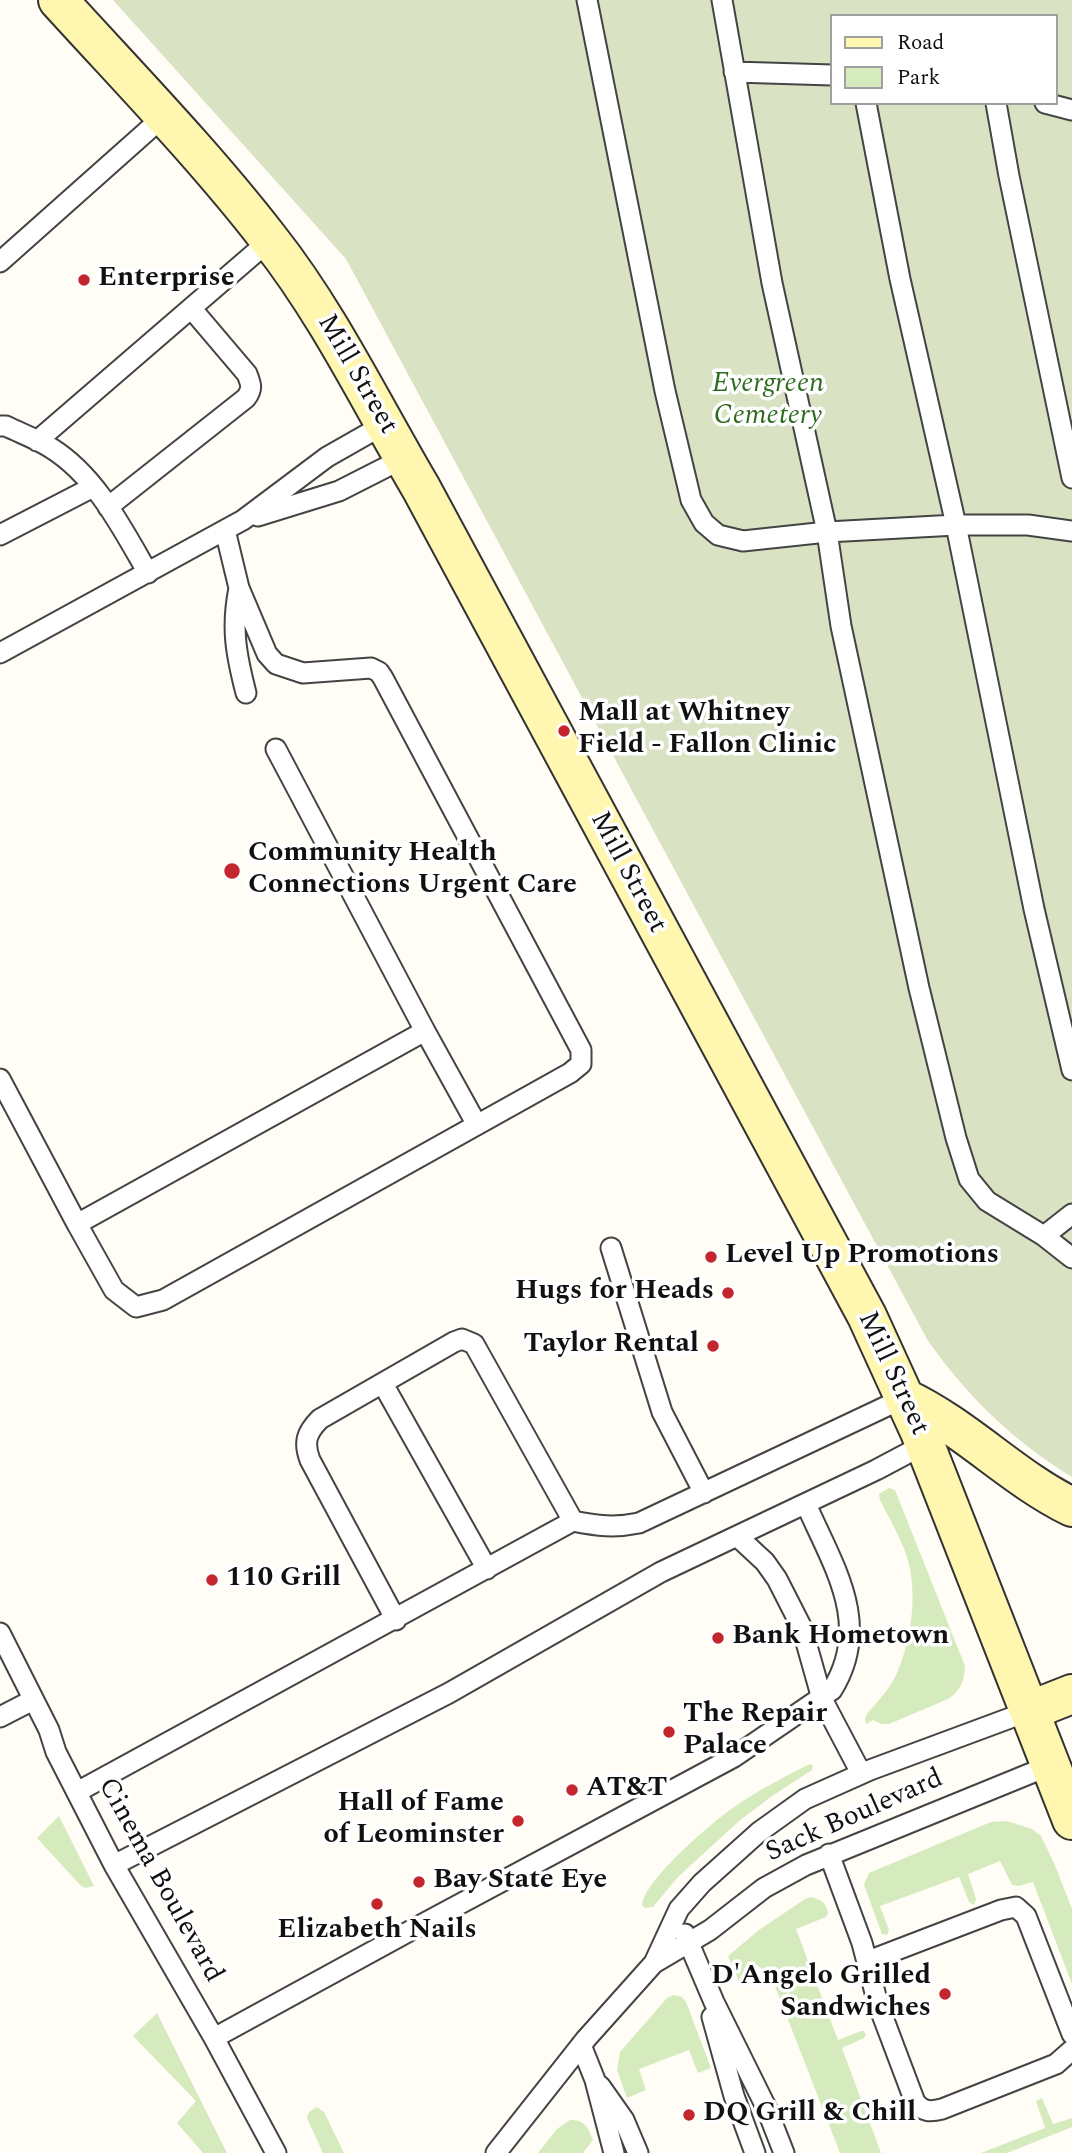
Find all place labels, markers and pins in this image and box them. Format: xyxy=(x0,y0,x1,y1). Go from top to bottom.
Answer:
place label: Enterprise xyxy=(98,263,235,297)
marker: Enterprise xyxy=(76,272,92,288)
place label: Mall at Whitney Field - Fallon Clinic xyxy=(578,698,837,764)
marker: Mall at Whitney Field - Fallon Clinic xyxy=(556,723,572,739)
place label: Community Health Connections Urgent Care xyxy=(248,838,577,904)
marker: Community Health Connections Urgent Care xyxy=(222,861,242,881)
place label: Level Up Promotions xyxy=(725,1240,999,1274)
marker: Level Up Promotions xyxy=(703,1249,719,1265)
place label: Hugs for Heads xyxy=(515,1276,714,1310)
marker: Hugs for Heads xyxy=(720,1285,736,1301)
place label: Taylor Rental xyxy=(523,1329,699,1363)
marker: Taylor Rental xyxy=(705,1338,721,1354)
place label: 110 Grill xyxy=(226,1563,341,1597)
marker: 110 Grill xyxy=(204,1572,220,1588)
place label: Bank Hometown xyxy=(732,1621,949,1655)
marker: Bank Hometown xyxy=(710,1630,726,1646)
place label: The Repair Palace xyxy=(683,1699,827,1765)
marker: The Repair Palace xyxy=(661,1724,677,1740)
place label: AT&T xyxy=(586,1773,667,1807)
marker: AT&T xyxy=(564,1782,580,1798)
place label: Hall of Fame of Leominster xyxy=(323,1788,504,1854)
marker: Hall of Fame of Leominster xyxy=(510,1813,526,1829)
place label: Bay State Eye xyxy=(433,1865,607,1899)
marker: Bay State Eye xyxy=(411,1874,427,1890)
marker: Elizabeth Nails xyxy=(369,1896,385,1912)
place label: Elizabeth Nails xyxy=(277,1915,477,1949)
place label: D'Angelo Grilled Sandwiches xyxy=(711,1961,931,2027)
marker: D'Angelo Grilled Sandwiches xyxy=(937,1986,953,2002)
place label: DQ Grill & Chill xyxy=(703,2098,916,2132)
marker: DQ Grill & Chill xyxy=(681,2107,697,2123)

